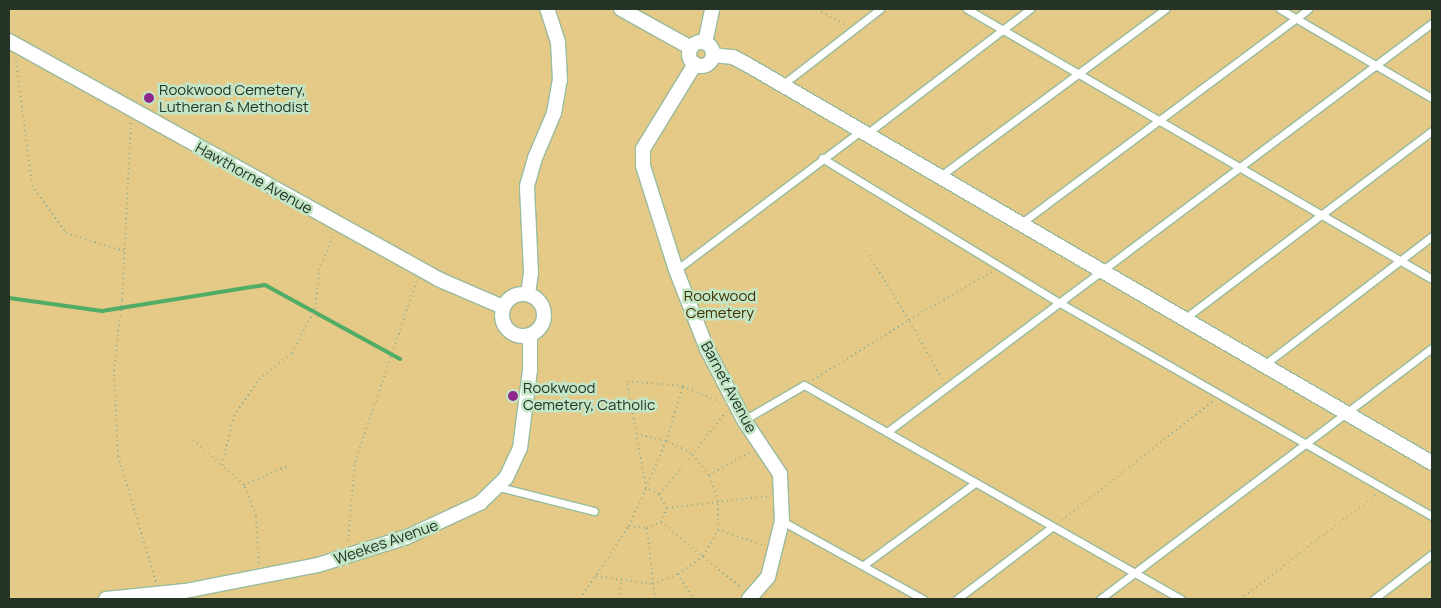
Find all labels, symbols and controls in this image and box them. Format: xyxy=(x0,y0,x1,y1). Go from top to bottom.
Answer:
place label: Rookwood Cemetery, Lutheran & Methodist xyxy=(159,80,309,115)
marker: Rookwood Cemetery, Lutheran & Methodist xyxy=(143,92,155,104)
street label: Hawthorne Avenue xyxy=(192,138,316,218)
park label: Rookwood Cemetery xyxy=(684,286,756,321)
street label: Barnet Avenue xyxy=(697,338,761,436)
place label: Rookwood Cemetery, Catholic xyxy=(523,378,655,413)
marker: Rookwood Cemetery, Catholic xyxy=(507,390,519,402)
street label: Weekes Avenue xyxy=(332,516,440,568)

